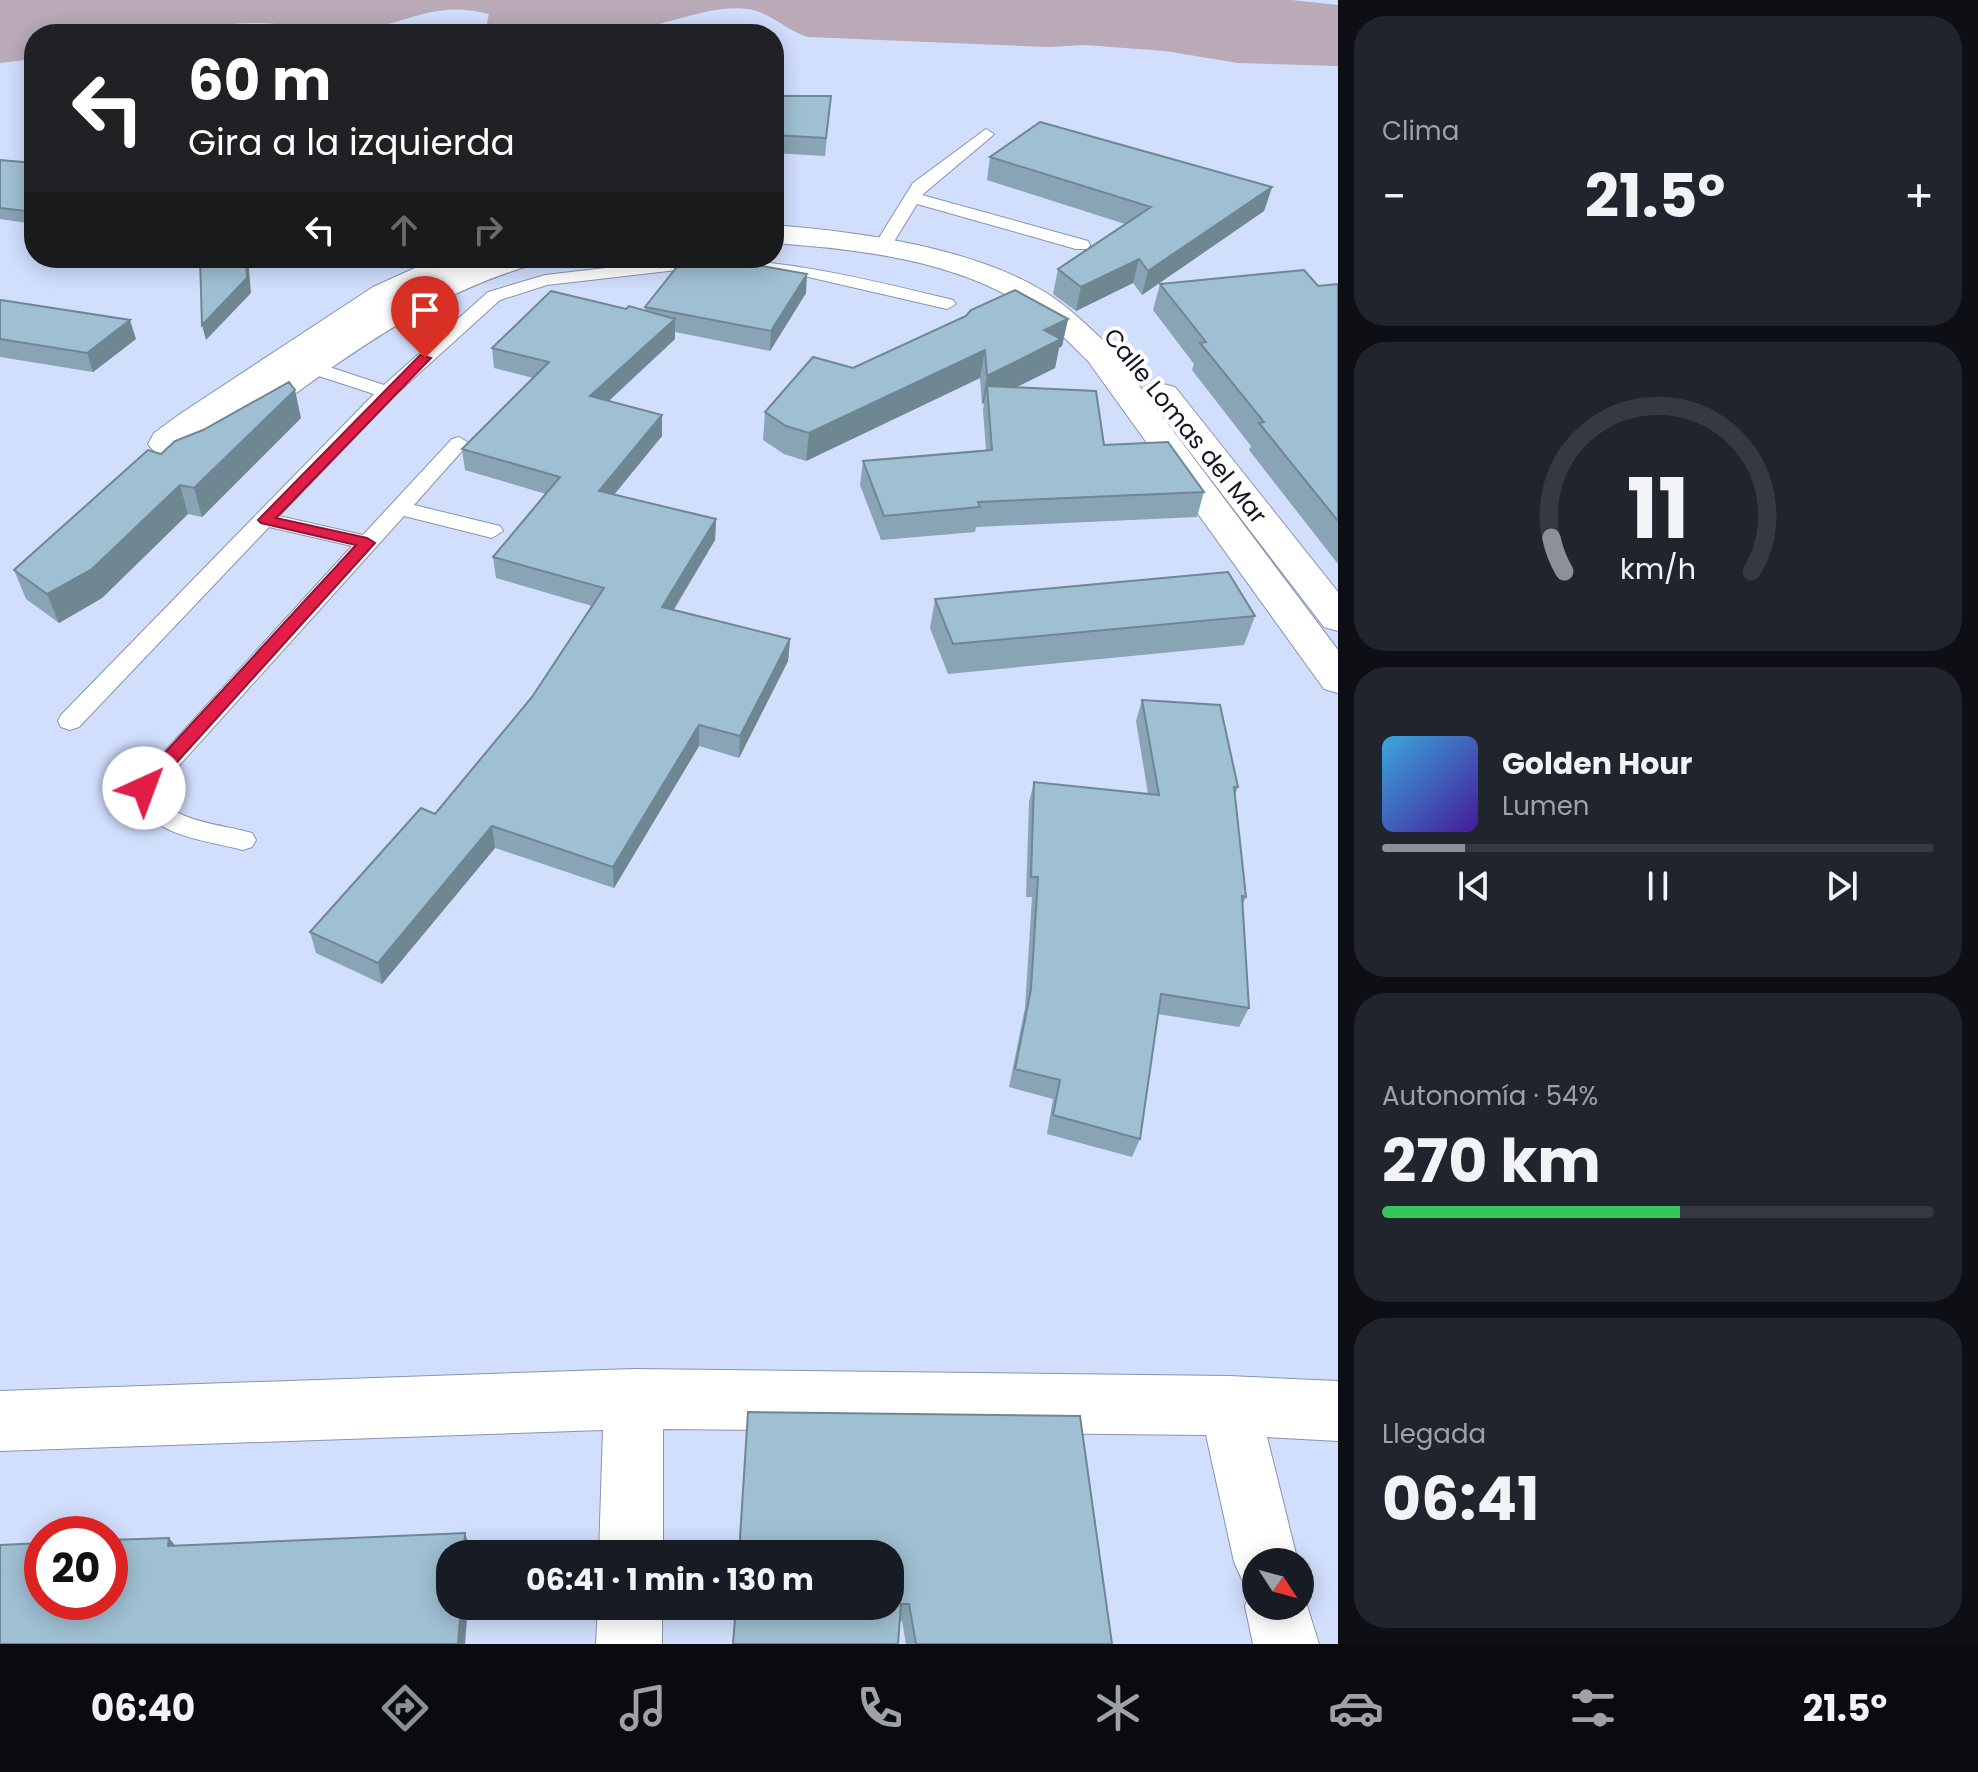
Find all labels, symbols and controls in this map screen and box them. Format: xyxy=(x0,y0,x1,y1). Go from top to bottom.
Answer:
text: 60 m xyxy=(188,41,331,120)
icon: left xyxy=(56,56,160,160)
text: Clima xyxy=(1382,113,1459,149)
text: Gira a la izquierda xyxy=(188,117,515,168)
text: 21.5° xyxy=(1585,154,1725,238)
text: − xyxy=(1382,166,1406,227)
text: + xyxy=(1904,166,1934,227)
icon: left xyxy=(298,208,342,252)
icon: ahead xyxy=(382,208,426,252)
icon: right xyxy=(466,208,510,252)
pin xyxy=(391,276,459,358)
icon: arrive xyxy=(403,288,447,332)
street label: Calle Lomas del Mar xyxy=(1096,321,1275,530)
text: 11 xyxy=(1627,451,1689,567)
text: km/h xyxy=(1620,550,1696,590)
text: Golden Hour xyxy=(1502,742,1692,785)
position arrow xyxy=(102,746,186,830)
text: Lumen xyxy=(1502,788,1589,824)
icon: previous xyxy=(1452,864,1496,908)
icon: pause xyxy=(1636,864,1680,908)
icon: next xyxy=(1820,864,1864,908)
text: Autonomía · 54% xyxy=(1382,1078,1598,1114)
text: 270 km xyxy=(1382,1119,1601,1203)
text: Llegada xyxy=(1382,1416,1486,1452)
text: 06:41 xyxy=(1382,1457,1540,1541)
speed limit sign: 20 xyxy=(24,1516,128,1620)
north arrow xyxy=(1242,1548,1314,1620)
map controls xyxy=(1242,1548,1314,1620)
text: 06:41 · 1 min · 130 m xyxy=(526,1558,814,1601)
icon: directions xyxy=(377,1680,433,1736)
icon: music xyxy=(615,1680,671,1736)
icon: phone xyxy=(852,1680,908,1736)
icon: climate xyxy=(1090,1680,1146,1736)
icon: car xyxy=(1328,1680,1384,1736)
icon: filters xyxy=(1565,1680,1621,1736)
text: 06:40 xyxy=(91,1683,195,1734)
text: 21.5° xyxy=(1803,1683,1887,1734)

